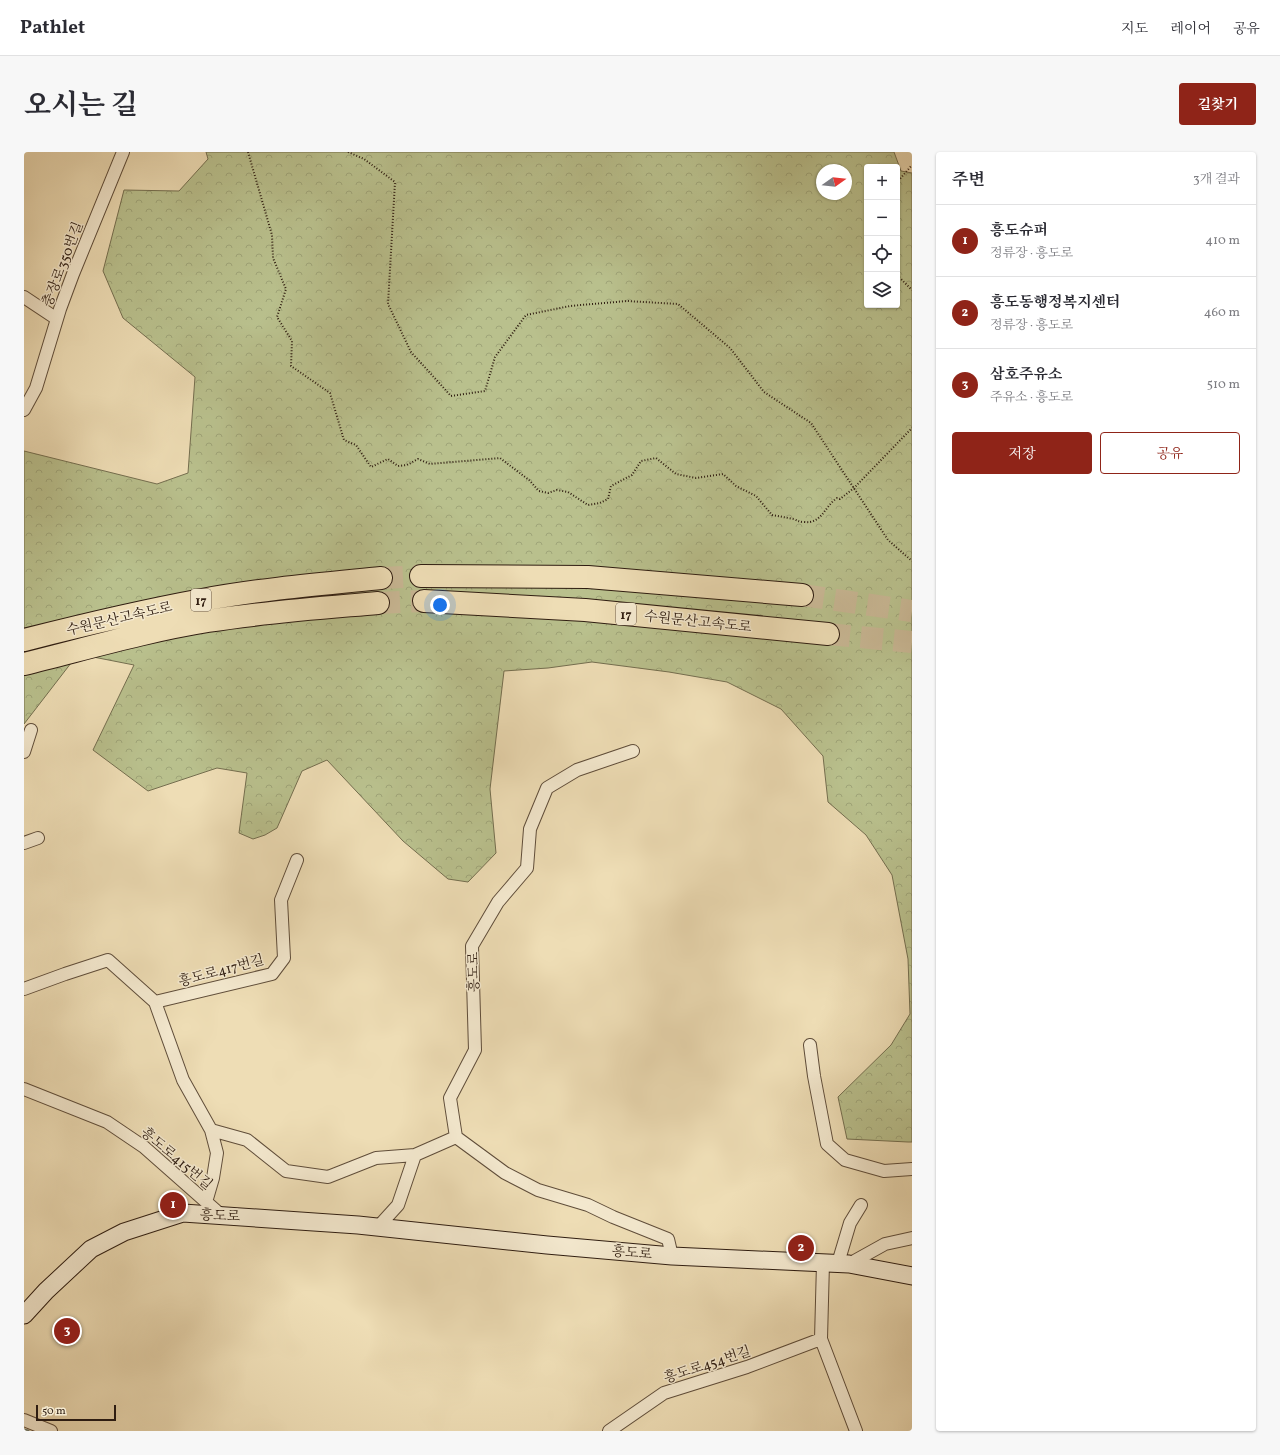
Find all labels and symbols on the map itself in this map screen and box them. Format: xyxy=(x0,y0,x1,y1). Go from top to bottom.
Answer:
north arrow xyxy=(816,164,852,200)
street label: 충장로350번길 xyxy=(38,219,88,310)
road number: 17 xyxy=(191,589,211,611)
your location xyxy=(430,595,450,615)
street label: 수원문산고속도로 xyxy=(64,598,175,641)
road number: 17 xyxy=(616,603,636,625)
street label: 수원문산고속도로 xyxy=(643,607,753,638)
street label: 흥도로417번길 xyxy=(176,951,266,992)
street label: 흥도로 xyxy=(465,951,484,992)
street label: 흥도로415번길 xyxy=(136,1124,216,1195)
pin: 1 xyxy=(160,1190,186,1220)
street label: 흥도로 xyxy=(199,1206,241,1227)
pin: 2 xyxy=(788,1233,814,1263)
street label: 흥도로 xyxy=(611,1242,653,1265)
pin: 3 xyxy=(54,1316,80,1346)
street label: 흥도로454번길 xyxy=(661,1342,754,1388)
scale bar xyxy=(36,1403,116,1422)

